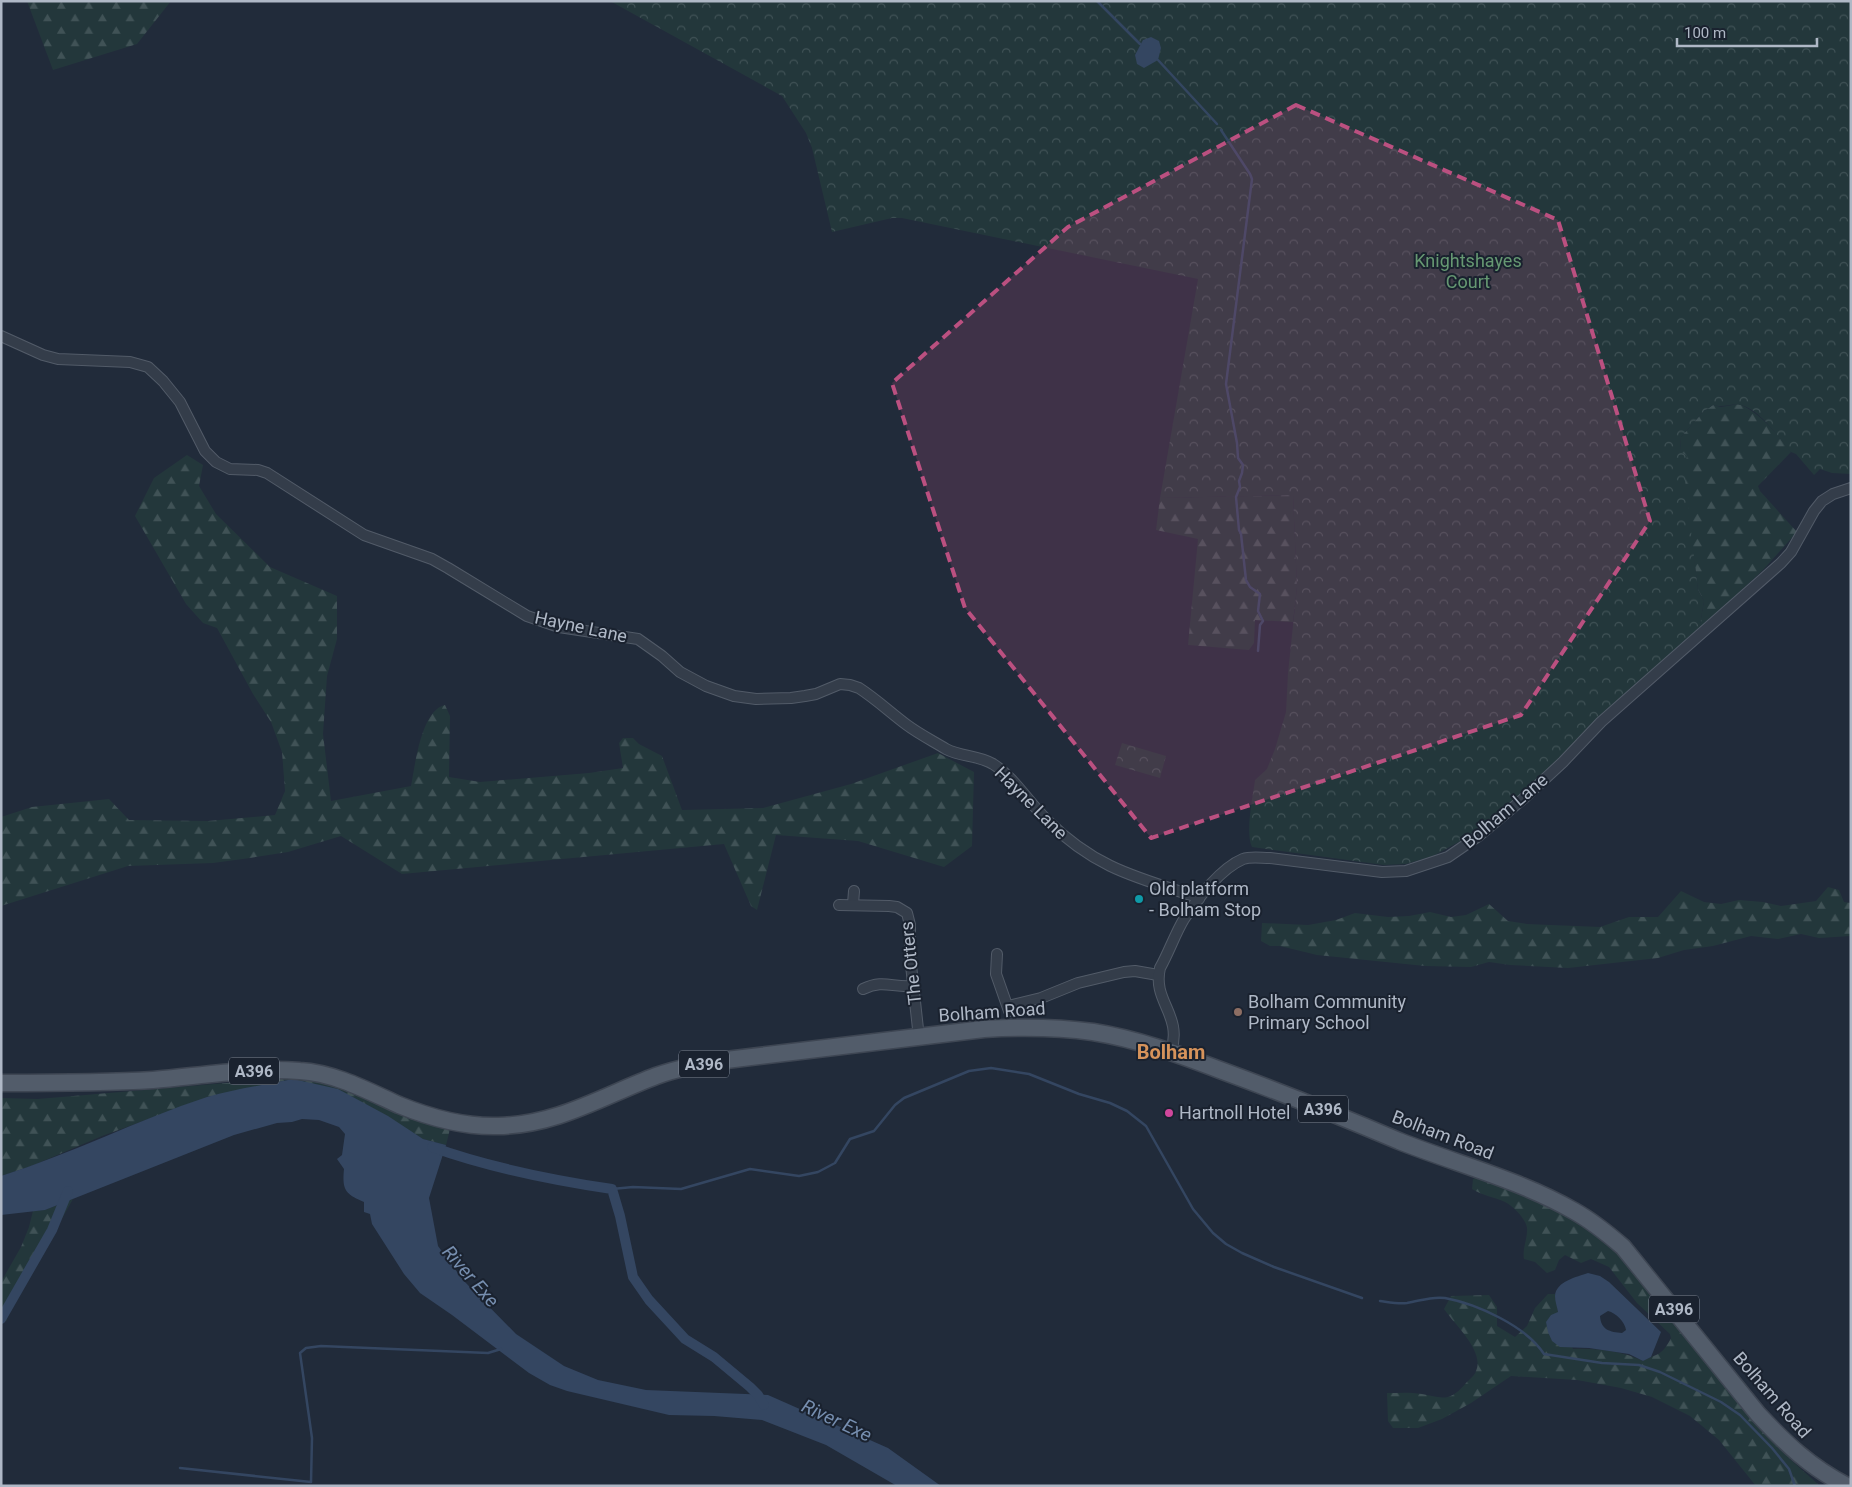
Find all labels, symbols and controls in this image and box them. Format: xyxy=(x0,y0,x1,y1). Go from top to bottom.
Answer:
scale bar xyxy=(1677,15,1817,47)
text: 100 m xyxy=(1684,24,1726,42)
park label: Knightshayes Court xyxy=(1414,250,1522,292)
street label: Hayne Lane xyxy=(533,606,629,647)
street label: Hayne Lane xyxy=(991,762,1072,843)
street label: Bolham Lane xyxy=(1458,769,1552,852)
place label: Old platform - Bolham Stop xyxy=(1149,878,1261,920)
marker: Old platform - Bolham Stop xyxy=(1133,893,1145,905)
street label: The Otters xyxy=(896,920,925,1006)
place label: Bolham Community Primary School xyxy=(1248,991,1406,1033)
street label: Bolham Road xyxy=(938,997,1046,1026)
marker: Bolham Community Primary School xyxy=(1232,1006,1244,1018)
district label: Bolham xyxy=(1137,1040,1205,1064)
road number: A396 xyxy=(679,1050,729,1078)
road number: A396 xyxy=(229,1058,279,1084)
road number: A396 xyxy=(1298,1096,1348,1122)
place label: Hartnoll Hotel xyxy=(1179,1102,1290,1123)
street label: Bolham Road xyxy=(1389,1106,1497,1164)
marker: Hartnoll Hotel xyxy=(1163,1107,1175,1119)
water label: River Exe xyxy=(437,1241,504,1312)
road number: A396 xyxy=(1649,1296,1699,1322)
street label: Bolham Road xyxy=(1729,1347,1815,1442)
water label: River Exe xyxy=(798,1394,876,1447)

